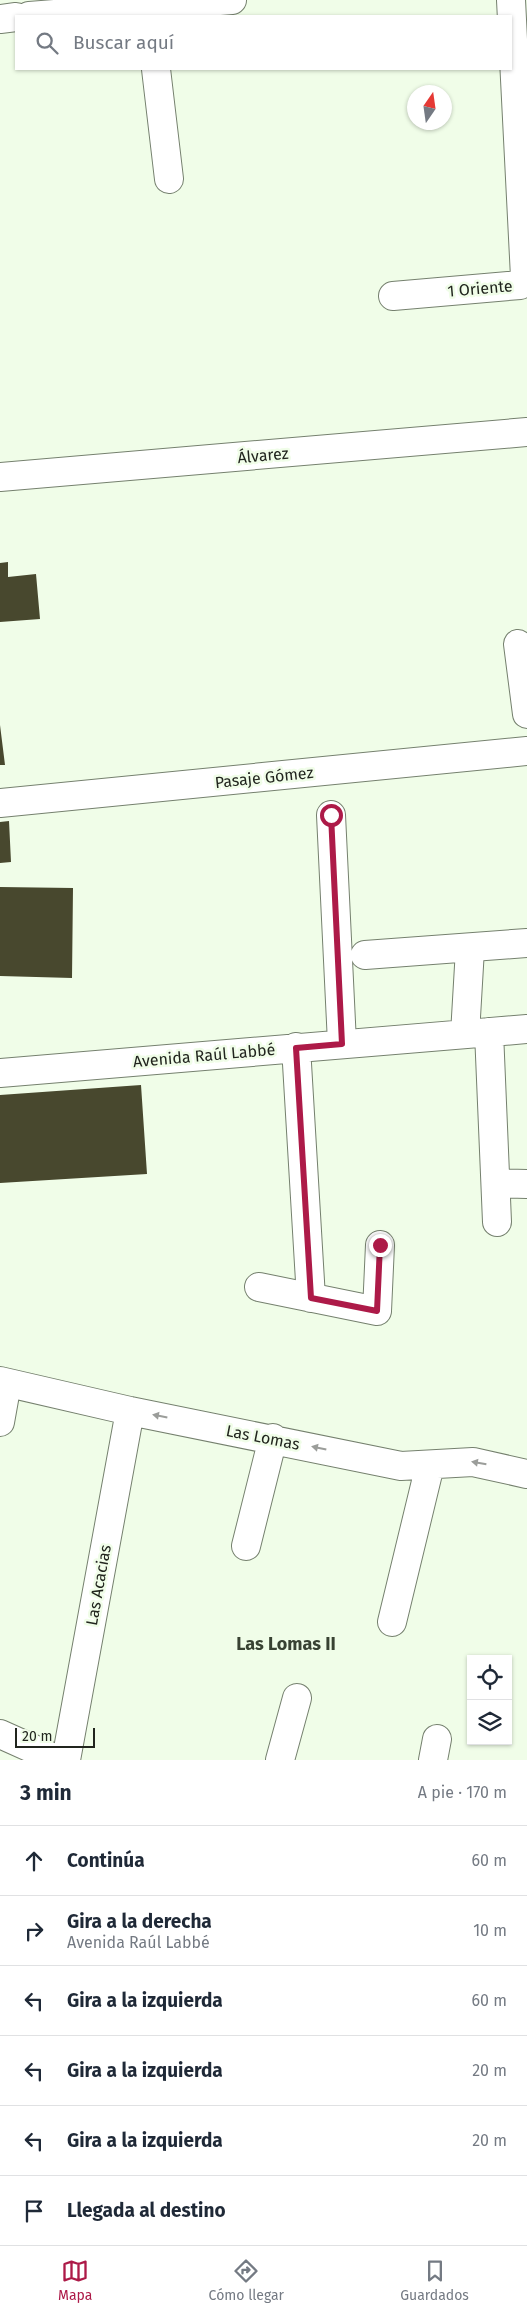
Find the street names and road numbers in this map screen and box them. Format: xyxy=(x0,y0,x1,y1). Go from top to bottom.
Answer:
street label: 1 Oriente xyxy=(447,276,513,301)
street label: Álvarez xyxy=(237,443,289,467)
street label: Pasaje Gómez xyxy=(214,763,314,792)
street label: Avenida Raúl Labbé xyxy=(132,1040,276,1071)
street label: Las Lomas xyxy=(224,1421,301,1454)
street label: Las Acacias xyxy=(82,1543,115,1627)

